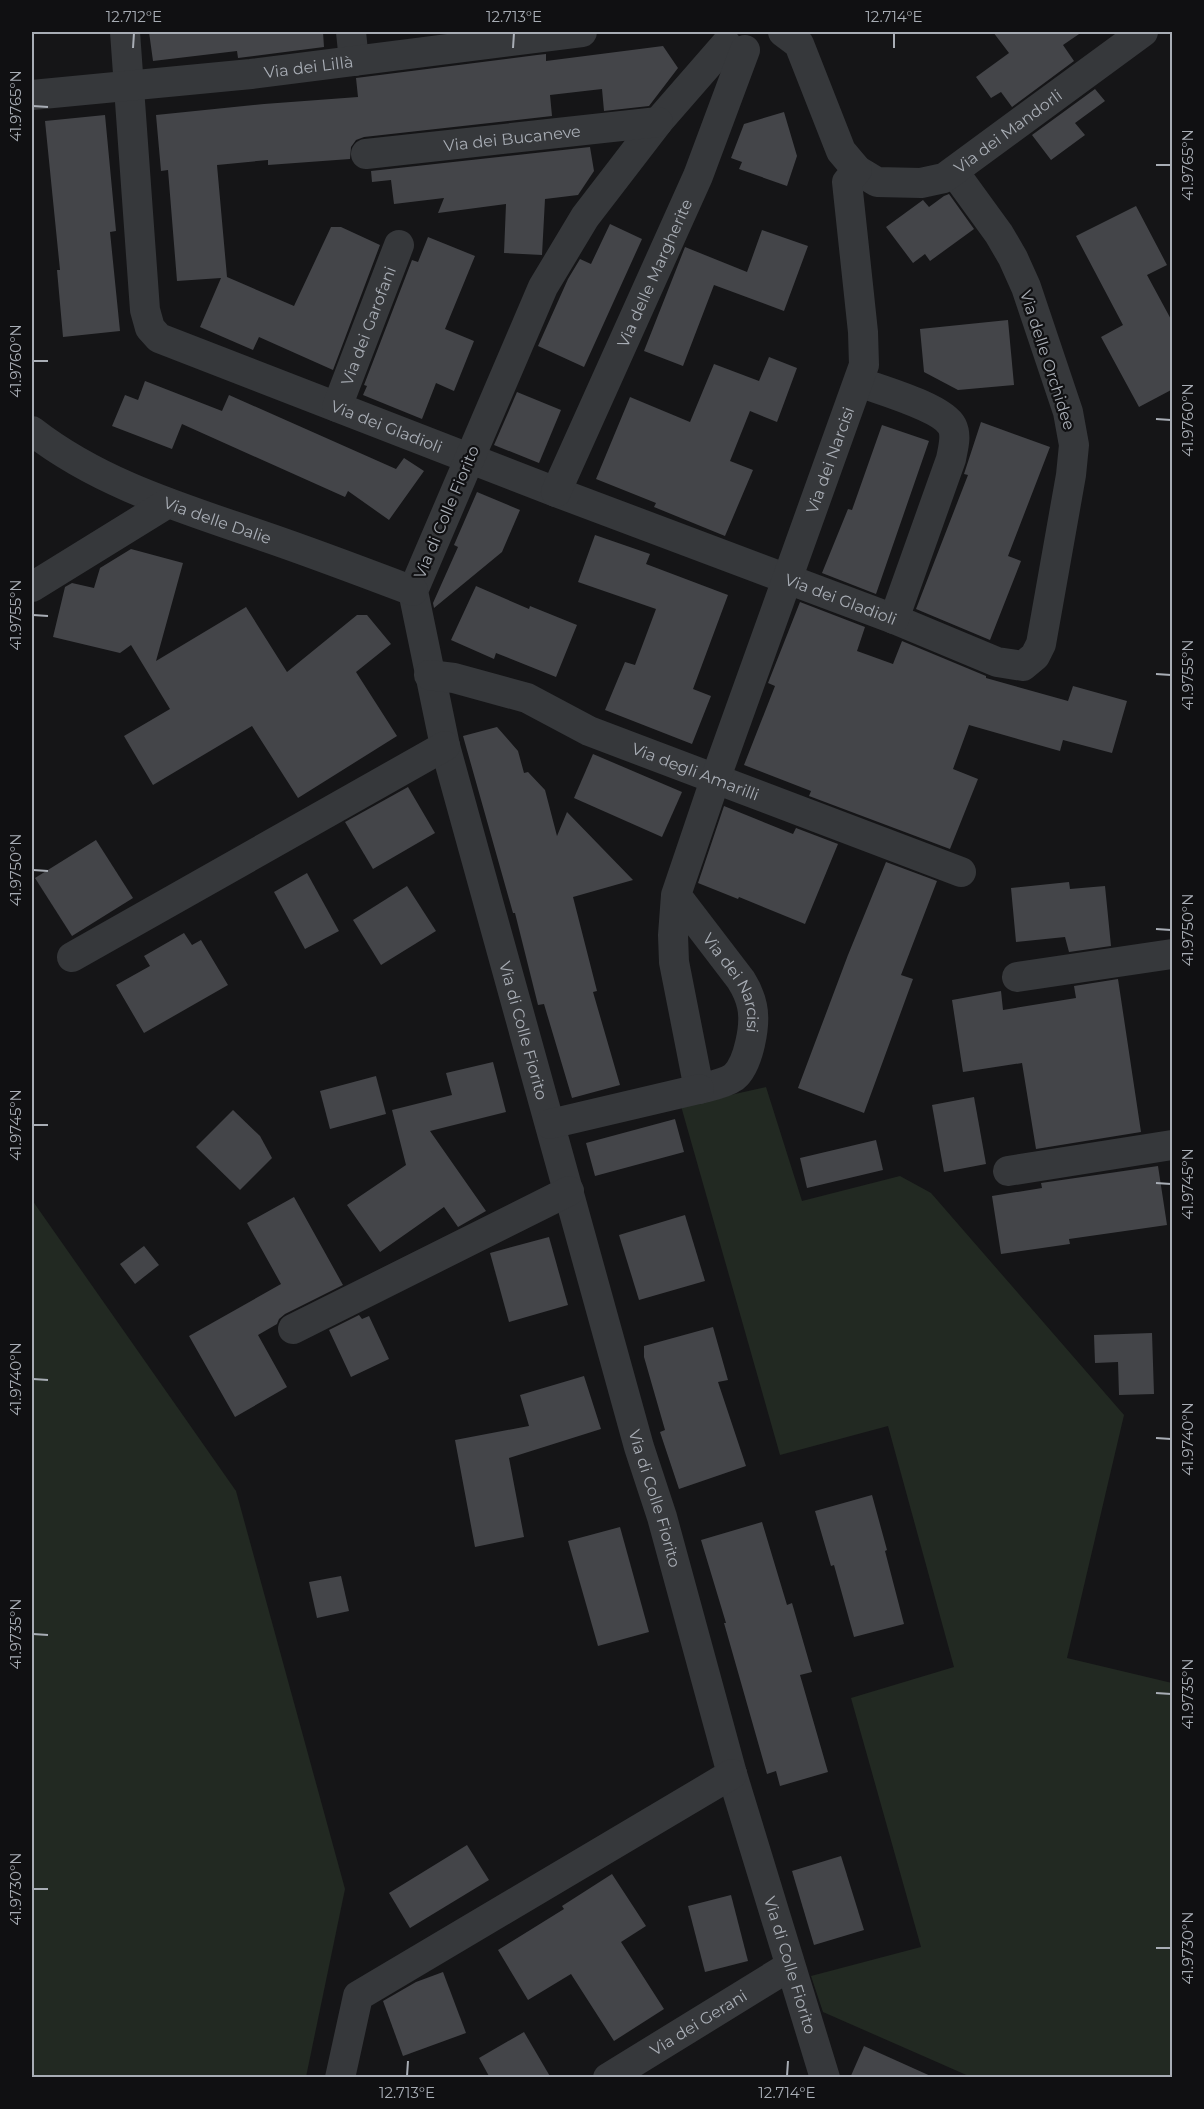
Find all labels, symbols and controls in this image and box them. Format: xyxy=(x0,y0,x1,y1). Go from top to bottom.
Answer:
text: 12.712°E xyxy=(106,7,162,26)
text: 12.713°E xyxy=(486,7,542,26)
text: 12.714°E xyxy=(865,7,923,26)
street label: Via dei Lillà xyxy=(263,52,354,82)
text: 41.9765°N xyxy=(6,70,25,142)
street label: Via dei Mandorli xyxy=(950,86,1066,177)
street label: Via dei Bucaneve xyxy=(443,122,582,155)
text: 41.9765°N xyxy=(1178,129,1197,201)
street label: Via delle Margherite xyxy=(613,196,696,350)
street label: Via dei Garofani xyxy=(337,264,400,388)
street label: Via delle Orchidee xyxy=(1016,288,1079,432)
text: 41.9760°N xyxy=(6,324,25,398)
text: 41.9760°N xyxy=(1178,383,1197,457)
street label: Via dei Gladioli xyxy=(328,397,445,457)
street label: Via dei Narcisi xyxy=(803,404,858,516)
street label: Via di Colle Fiorito xyxy=(410,443,483,582)
street label: Via delle Dalie xyxy=(161,493,274,548)
street label: Via dei Gladioli xyxy=(782,570,899,629)
text: 41.9755°N xyxy=(6,580,25,650)
text: 41.9755°N xyxy=(1178,640,1197,710)
street label: Via degli Amarilli xyxy=(629,739,762,805)
text: 41.9750°N xyxy=(6,834,25,906)
text: 41.9750°N xyxy=(1178,894,1197,966)
street label: Via dei Narcisi xyxy=(698,929,762,1033)
street label: Via di Colle Fiorito xyxy=(495,959,551,1102)
text: 41.9745°N xyxy=(6,1089,25,1161)
text: 41.9745°N xyxy=(1178,1148,1197,1220)
text: 41.9740°N xyxy=(6,1342,25,1416)
text: 41.9740°N xyxy=(1178,1402,1197,1476)
street label: Via di Colle Fiorito xyxy=(625,1428,684,1569)
text: 41.9735°N xyxy=(6,1599,25,1669)
text: 41.9735°N xyxy=(1178,1659,1197,1729)
text: 41.9730°N xyxy=(6,1853,25,1925)
street label: Via di Colle Fiorito xyxy=(760,1894,820,2036)
text: 41.9730°N xyxy=(1178,1912,1197,1984)
street label: Via dei Gerani xyxy=(647,1986,750,2060)
text: 12.713°E xyxy=(379,2083,435,2102)
text: 12.714°E xyxy=(758,2083,816,2102)

